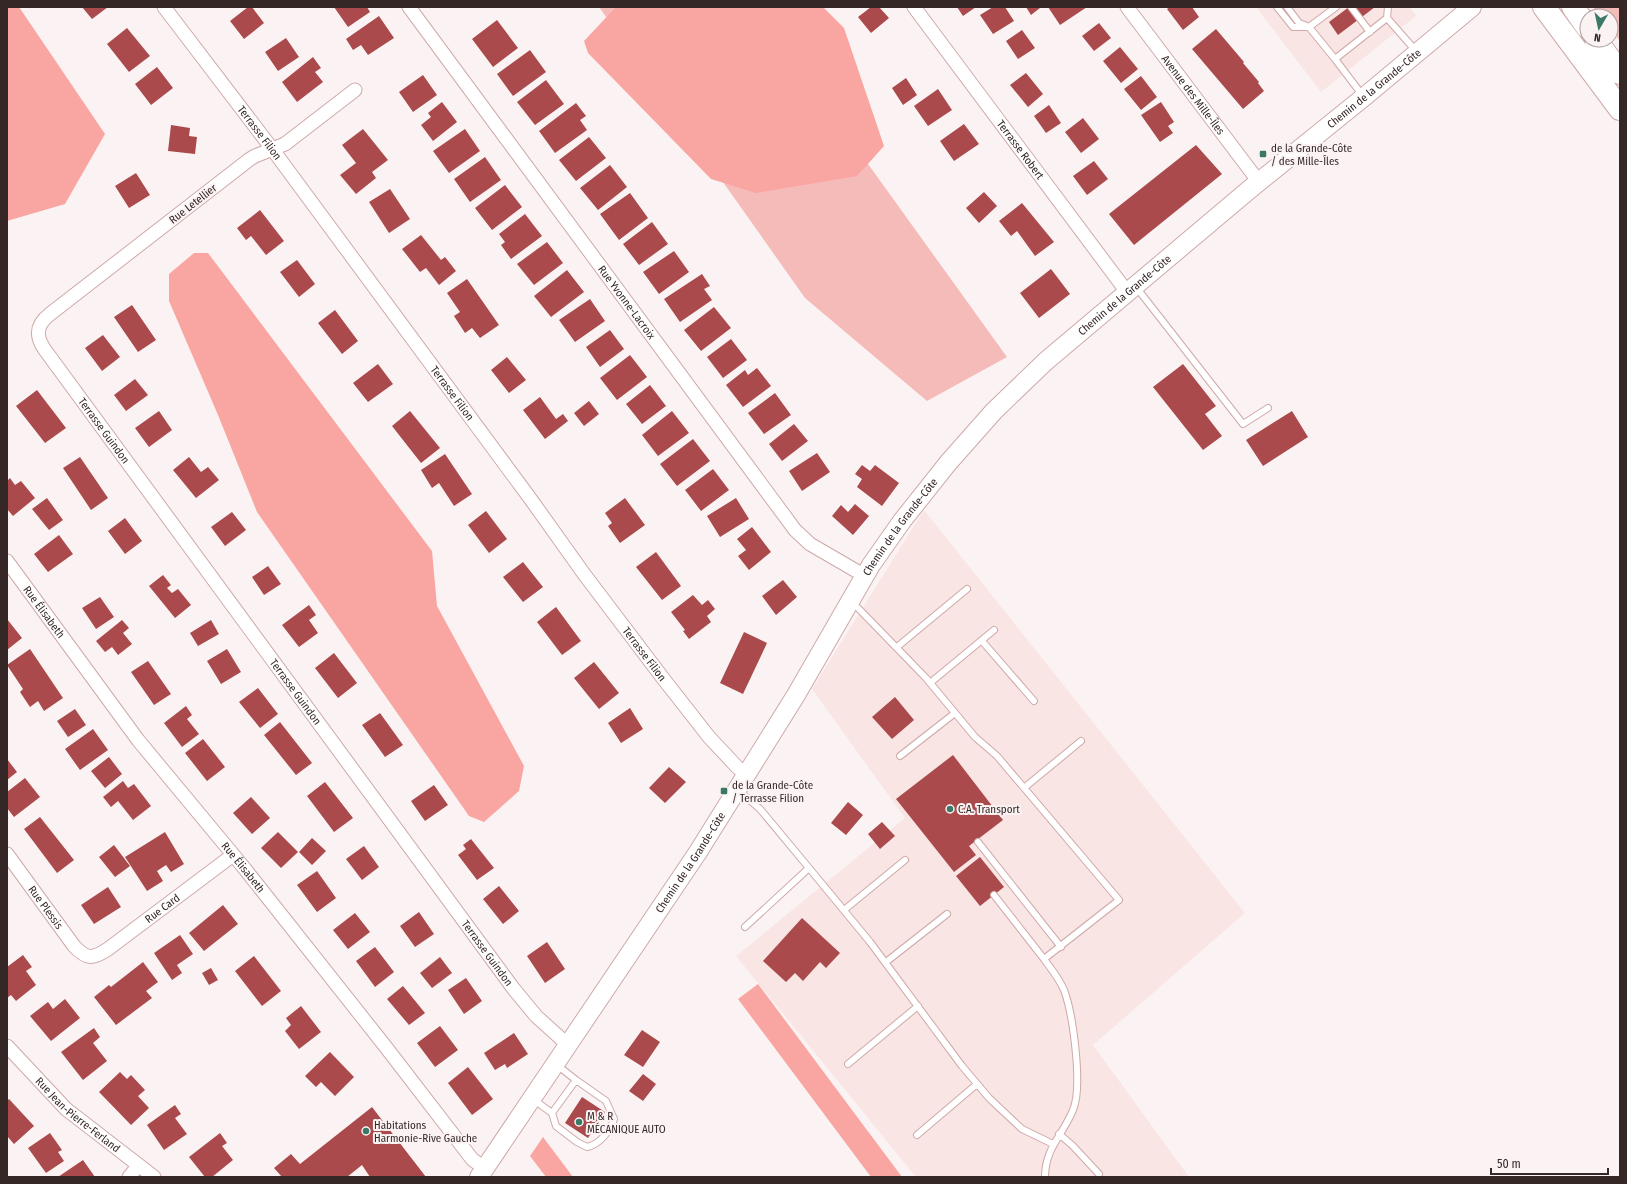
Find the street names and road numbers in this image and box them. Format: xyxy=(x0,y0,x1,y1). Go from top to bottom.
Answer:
street label: Chemin de la Grande-Côte xyxy=(1324,46,1423,131)
street label: Avenue des Mille-Îles xyxy=(1159,53,1228,137)
street label: Terrasse Filion xyxy=(235,103,284,162)
street label: Terrasse Robert xyxy=(994,118,1047,182)
street label: Rue Letellier xyxy=(167,181,219,227)
street label: Chemin de la Grande-Côte xyxy=(1075,252,1174,338)
street label: Rue Yvonne-Lacroix xyxy=(595,263,659,342)
street label: Terrasse Filion xyxy=(428,363,477,423)
street label: Terrasse Guindon xyxy=(76,395,132,466)
street label: Chemin de la Grande-Côte xyxy=(860,475,940,578)
street label: Rue Élisabeth xyxy=(21,583,68,640)
street label: Terrasse Filion xyxy=(620,624,669,684)
street label: Terrasse Guindon xyxy=(267,656,324,727)
street label: Chemin de la Grande-Côte xyxy=(653,810,728,915)
street label: Rue Élisabeth xyxy=(219,839,268,895)
street label: Rue Plessis xyxy=(26,883,66,932)
street label: Rue Card xyxy=(142,891,182,925)
street label: Terrasse Guindon xyxy=(459,918,516,988)
street label: Rue Jean-Pierre-Ferland xyxy=(33,1074,123,1155)

